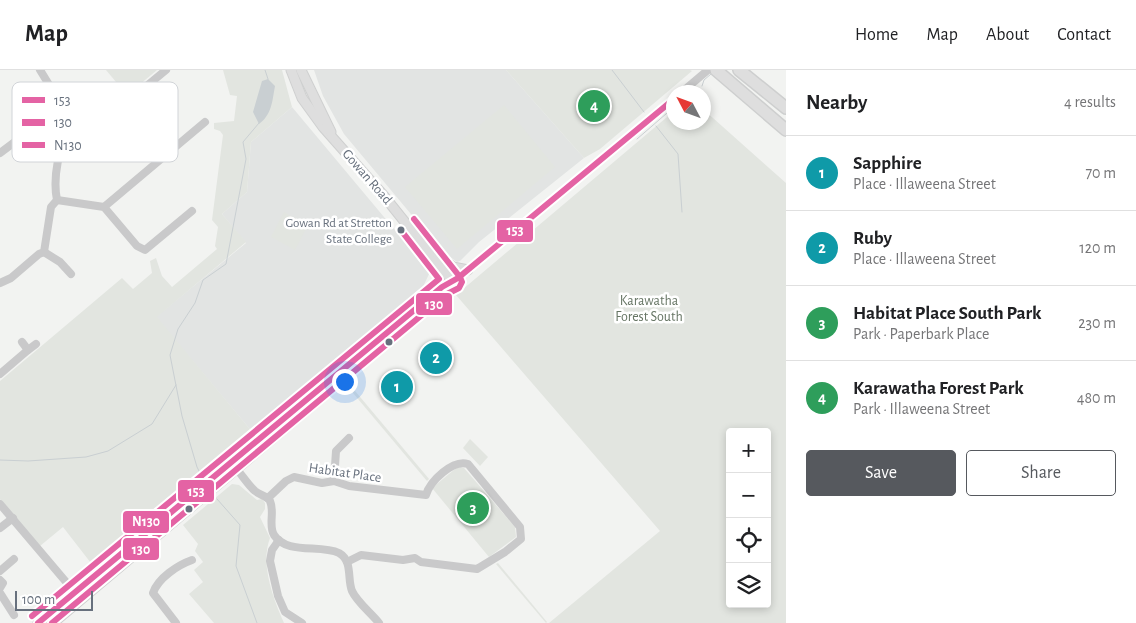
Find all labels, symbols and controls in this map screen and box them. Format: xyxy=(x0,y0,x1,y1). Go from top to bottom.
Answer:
text: Map xyxy=(25,22,68,46)
text: Home xyxy=(855,26,898,44)
text: Map xyxy=(926,26,958,44)
text: About xyxy=(986,26,1029,44)
text: Contact xyxy=(1057,26,1111,44)
legend xyxy=(12,82,178,162)
north arrow xyxy=(666,85,711,130)
pin: 4 xyxy=(578,87,610,125)
text: Nearby xyxy=(806,92,867,113)
text: 153 xyxy=(54,94,71,108)
text: 4 results xyxy=(1064,94,1116,110)
text: 130 xyxy=(54,116,72,130)
text: N130 xyxy=(54,139,82,153)
street label: Gowan Road xyxy=(340,147,394,207)
text: Sapphire xyxy=(853,154,922,173)
text: 1 xyxy=(819,165,825,181)
text: 70 m xyxy=(1085,165,1116,181)
text: Place · Illaweena Street xyxy=(853,176,996,192)
place label: Gowan Rd at Stretton State College xyxy=(286,217,392,246)
line badge: 153 xyxy=(496,219,534,243)
text: 153 xyxy=(506,224,524,238)
marker: Gowan Rd at Stretton State College xyxy=(396,225,406,235)
text: Ruby xyxy=(853,229,892,248)
text: 2 xyxy=(818,240,826,256)
text: 120 m xyxy=(1079,240,1116,256)
text: Place · Illaweena Street xyxy=(853,251,996,267)
line badge: 130 xyxy=(415,292,453,316)
park label: Karawatha Forest South xyxy=(615,294,683,324)
text: 130 xyxy=(425,298,443,312)
text: Habitat Place South Park xyxy=(853,304,1041,323)
text: 3 xyxy=(819,315,825,331)
text: 230 m xyxy=(1078,315,1116,331)
text: Park · Paperbark Place xyxy=(853,326,989,342)
unlabelled marker xyxy=(384,337,394,347)
pin: 2 xyxy=(420,339,452,377)
pin: 1 xyxy=(381,368,413,406)
your location xyxy=(332,369,358,395)
text: Karawatha Forest Park xyxy=(853,379,1024,398)
text: 4 xyxy=(818,390,826,406)
text: 480 m xyxy=(1077,390,1116,406)
text: Park · Illaweena Street xyxy=(853,401,990,417)
map controls xyxy=(726,428,771,608)
button: + xyxy=(726,428,771,473)
button: Save xyxy=(806,450,956,496)
button: Share xyxy=(966,450,1116,496)
street label: Habitat Place xyxy=(308,461,382,485)
button: − xyxy=(726,473,771,518)
line badge: 153 xyxy=(177,479,215,503)
text: 153 xyxy=(187,485,205,499)
pin: 3 xyxy=(457,489,489,527)
unlabelled marker xyxy=(184,504,194,514)
line badge: N130 xyxy=(122,510,170,534)
text: N130 xyxy=(132,515,160,529)
button: locate xyxy=(726,518,771,563)
line badge: 130 xyxy=(122,537,160,561)
text: 130 xyxy=(132,543,150,557)
button: layers xyxy=(726,563,771,608)
scale bar xyxy=(15,588,92,611)
text: 100 m xyxy=(22,593,55,607)

